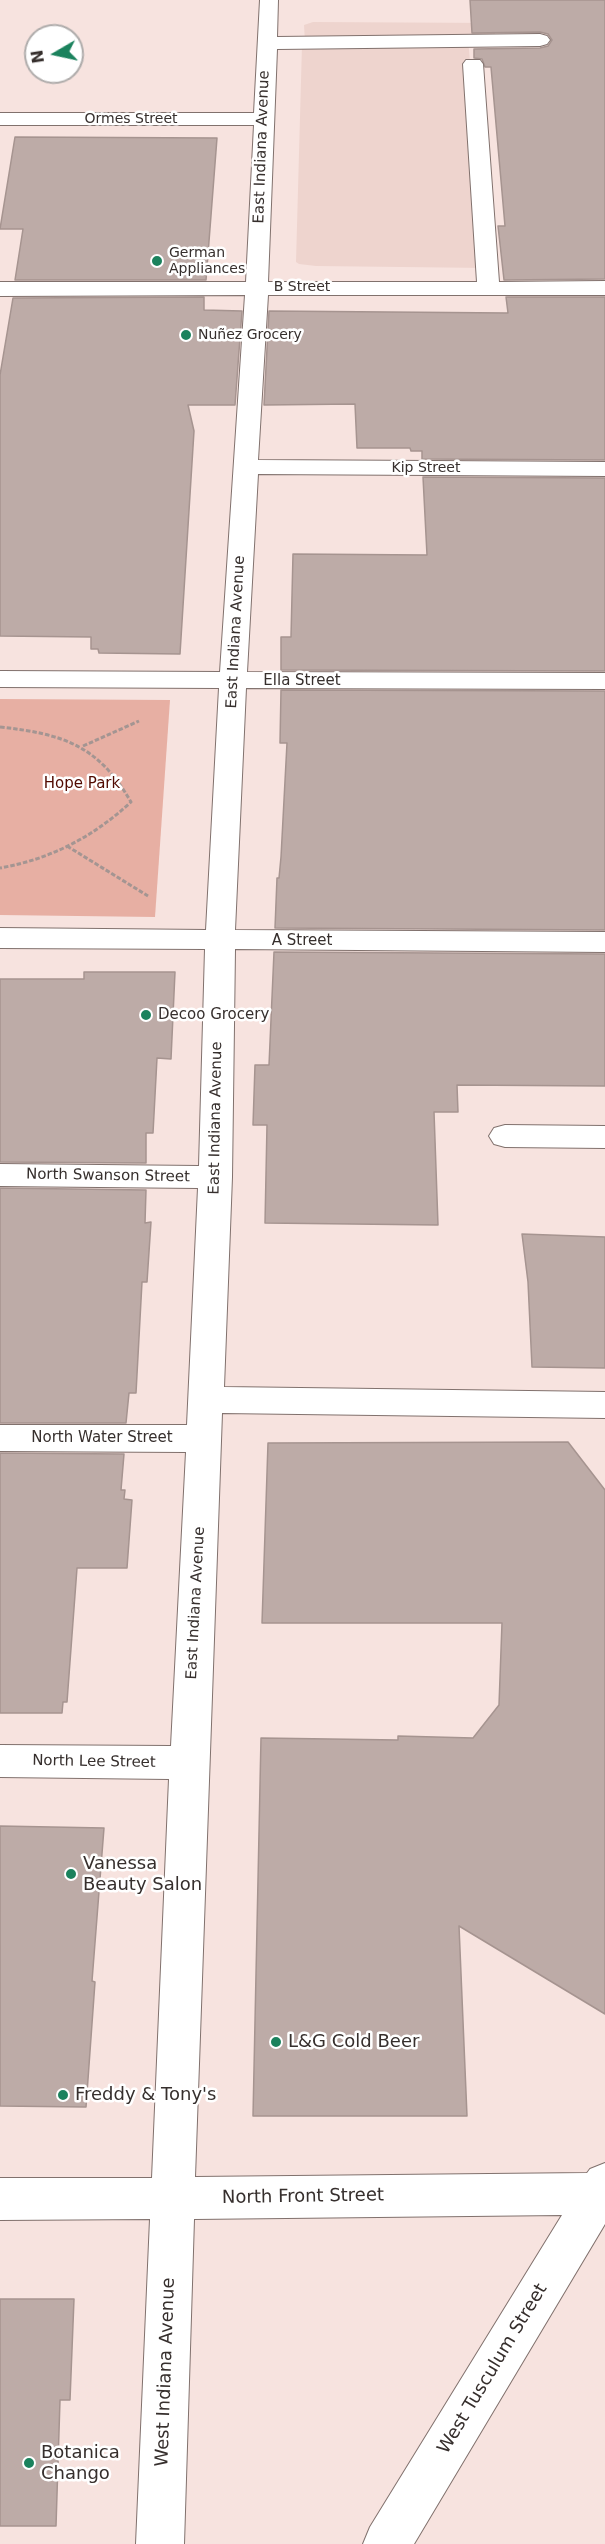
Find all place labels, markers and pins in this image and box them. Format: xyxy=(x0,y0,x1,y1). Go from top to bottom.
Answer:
place label: German Appliances xyxy=(169,245,245,278)
marker: German Appliances xyxy=(150,254,164,268)
place label: Nuñez Grocery xyxy=(198,327,302,343)
marker: Nuñez Grocery xyxy=(179,328,193,342)
place label: Decoo Grocery xyxy=(158,1006,269,1024)
marker: Decoo Grocery xyxy=(139,1008,153,1022)
place label: Vanessa Beauty Salon xyxy=(83,1853,202,1896)
marker: Vanessa Beauty Salon xyxy=(64,1867,78,1881)
place label: L&G Cold Beer xyxy=(288,2031,419,2053)
marker: L&G Cold Beer xyxy=(269,2035,283,2049)
place label: Freddy & Tony's xyxy=(75,2084,216,2106)
marker: Freddy & Tony's xyxy=(56,2088,70,2102)
place label: Botanica Chango xyxy=(41,2442,120,2484)
marker: Botanica Chango xyxy=(22,2456,36,2470)

